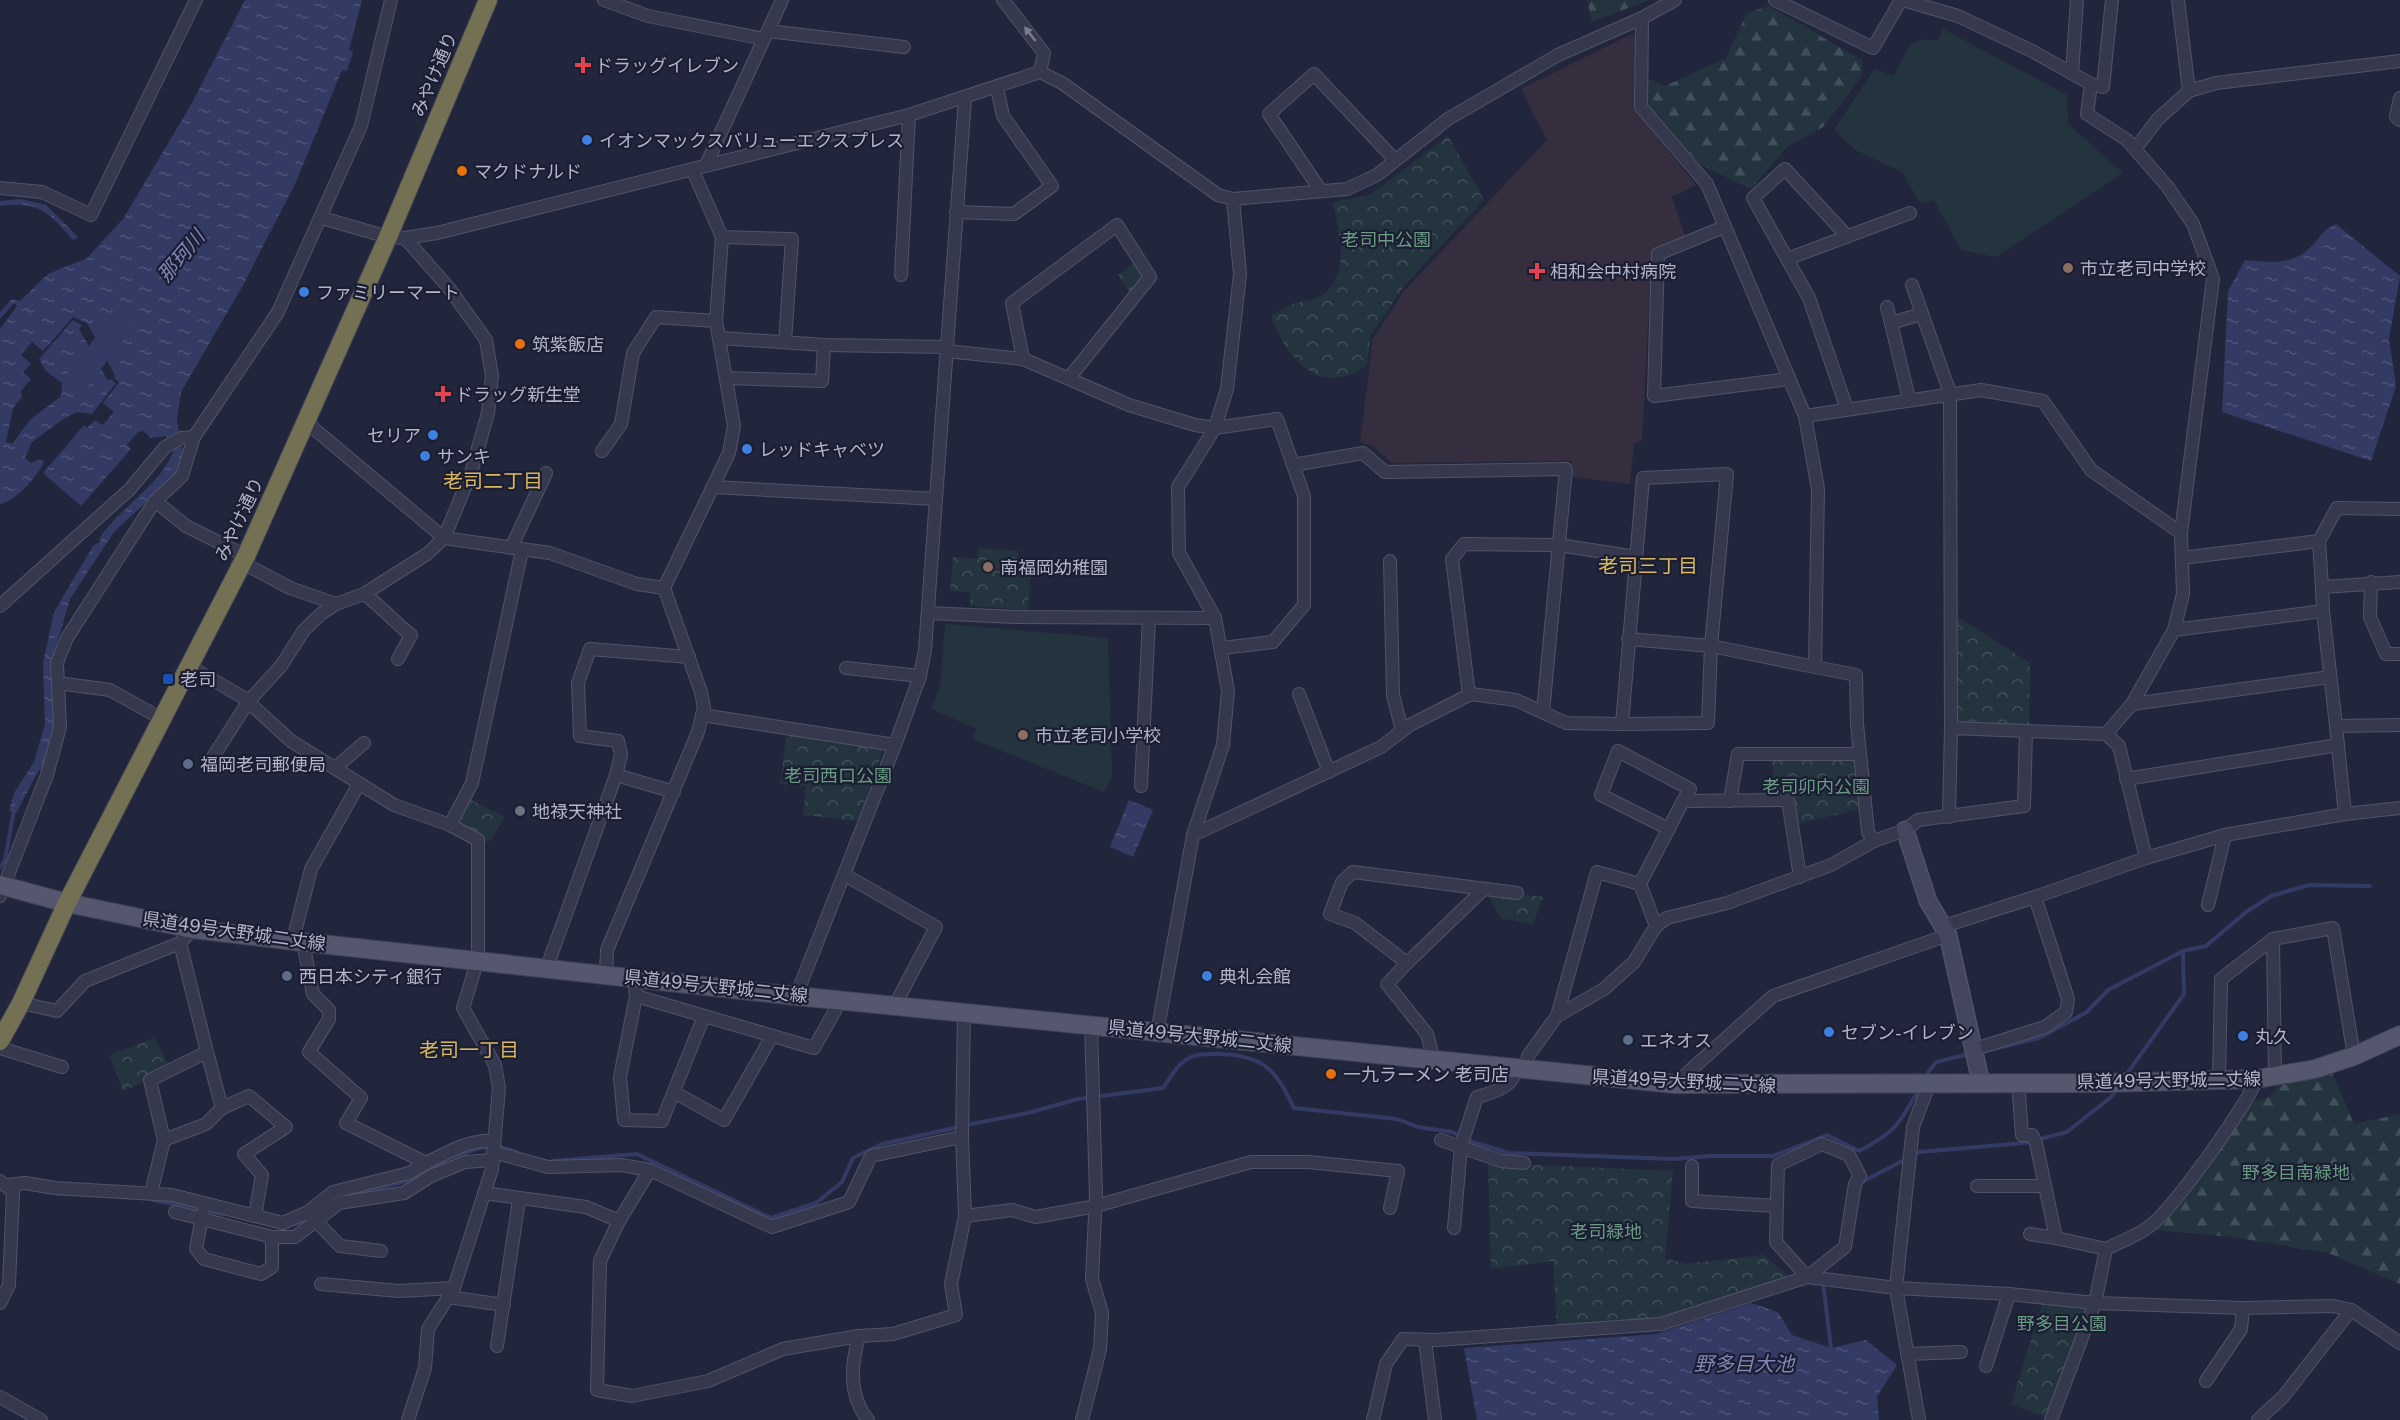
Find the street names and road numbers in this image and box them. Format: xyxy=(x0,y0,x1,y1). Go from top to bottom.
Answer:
street label: みやけ通り xyxy=(407,28,461,120)
street label: みやけ通り xyxy=(210,474,268,564)
street label: 県道49号大野城二丈線 xyxy=(141,908,327,954)
street label: 県道49号大野城二丈線 xyxy=(623,966,809,1006)
street label: 県道49号大野城二丈線 xyxy=(1107,1016,1293,1056)
street label: 県道49号大野城二丈線 xyxy=(1591,1066,1777,1096)
street label: 県道49号大野城二丈線 xyxy=(2077,1068,2261,1092)

